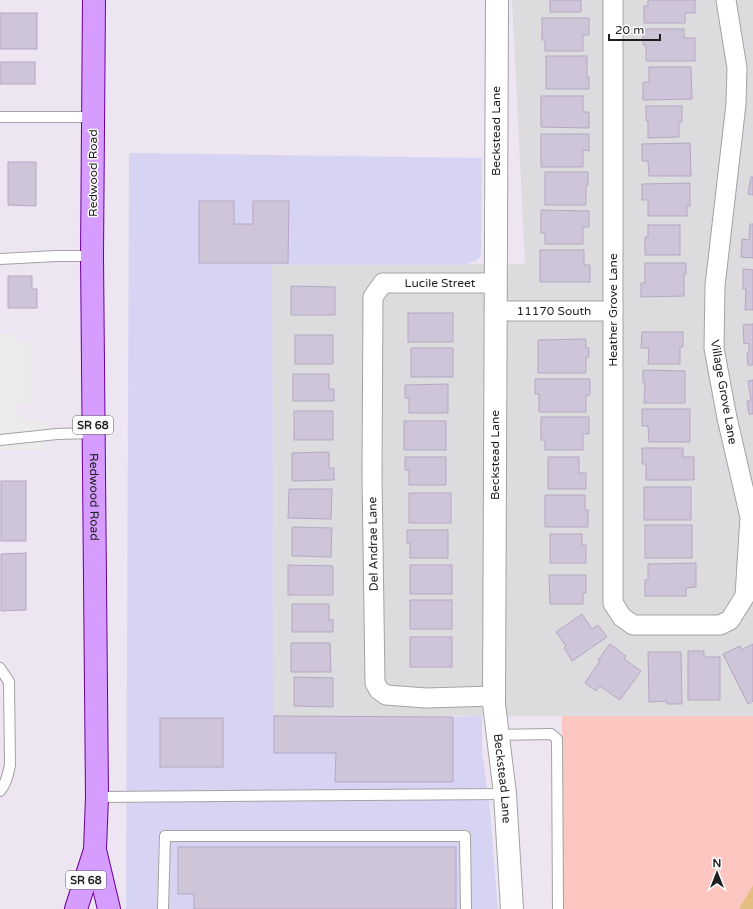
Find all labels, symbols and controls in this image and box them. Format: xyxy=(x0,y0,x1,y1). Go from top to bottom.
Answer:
scale bar xyxy=(609,16,660,42)
text: 20 m xyxy=(615,23,644,37)
street label: Beckstead Lane xyxy=(489,86,503,176)
street label: Redwood Road xyxy=(86,129,100,217)
street label: Heather Grove Lane xyxy=(606,253,620,367)
street label: Lucile Street xyxy=(405,276,476,290)
street label: 11170 South xyxy=(517,304,591,318)
street label: Village Grove Lane xyxy=(708,339,740,446)
street label: Beckstead Lane xyxy=(488,410,502,500)
road number: SR 68 xyxy=(73,416,113,434)
street label: Redwood Road xyxy=(87,453,102,541)
street label: Del Andrae Lane xyxy=(365,496,381,591)
street label: Beckstead Lane xyxy=(491,733,514,824)
north arrow xyxy=(697,853,737,893)
text: N xyxy=(713,857,721,870)
road number: SR 68 xyxy=(66,871,106,889)

